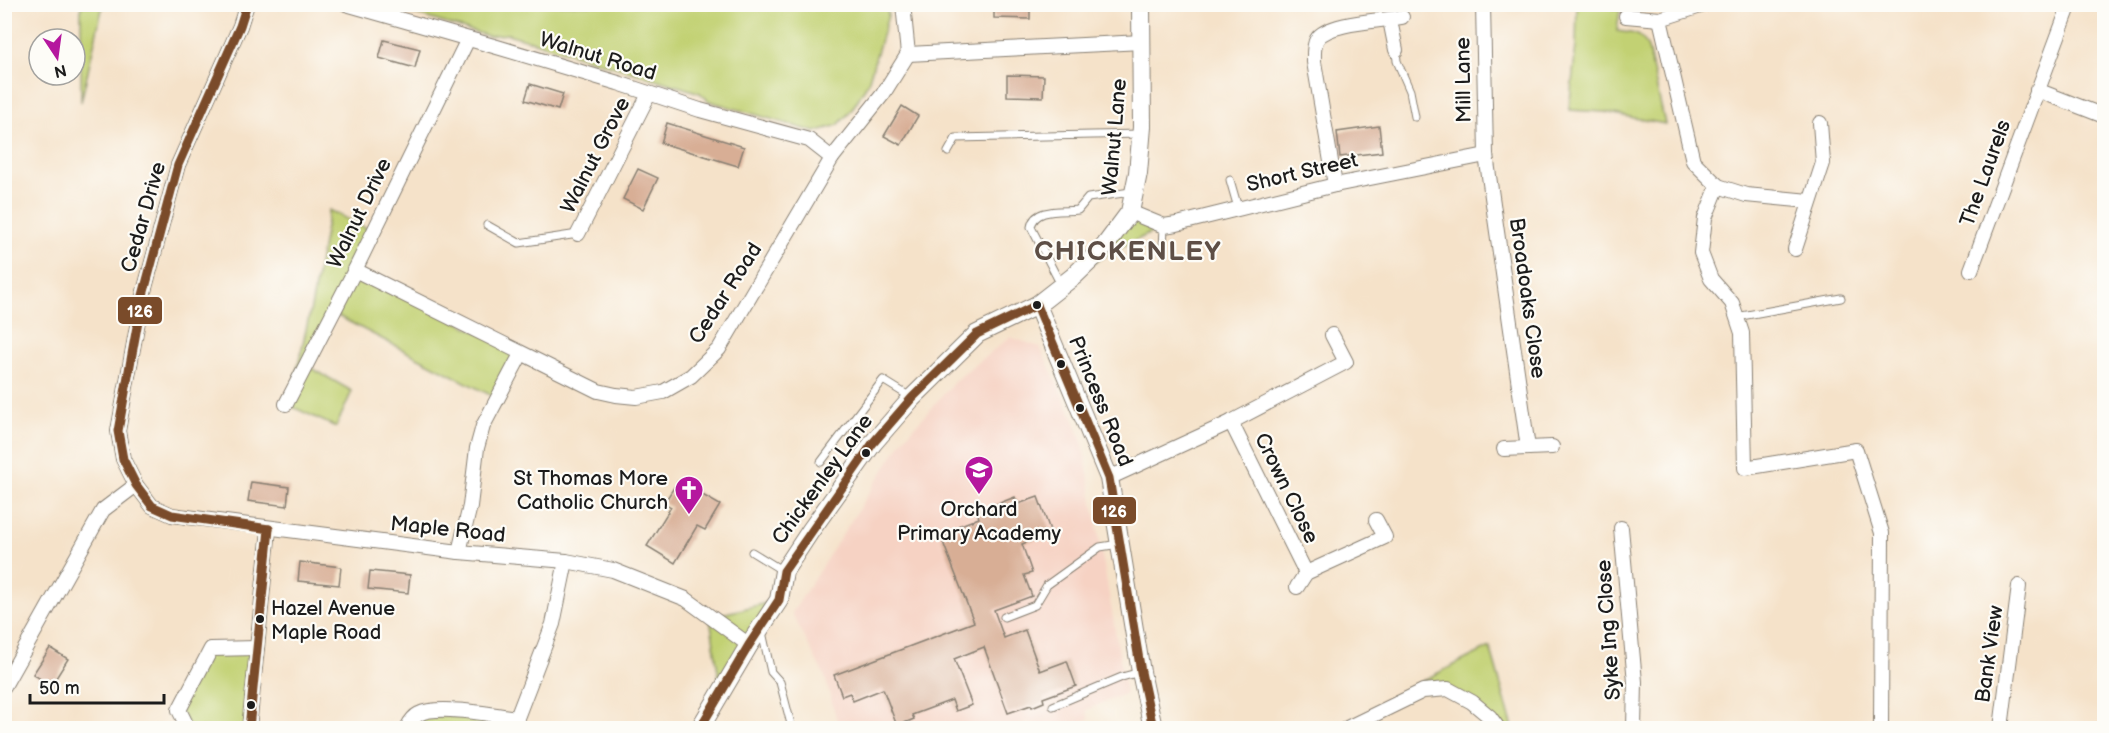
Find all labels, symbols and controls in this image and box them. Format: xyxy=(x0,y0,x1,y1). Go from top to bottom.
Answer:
north arrow xyxy=(27,27,87,87)
street label: Walnut Road xyxy=(536,27,659,86)
street label: Mill Lane xyxy=(1450,37,1477,123)
text: N xyxy=(52,60,68,81)
street label: Walnut Lane xyxy=(1097,77,1132,197)
street label: Walnut Grove xyxy=(555,93,635,218)
street label: The Laurels xyxy=(1955,117,2016,230)
street label: Short Street xyxy=(1244,147,1361,197)
street label: Walnut Drive xyxy=(322,154,397,272)
street label: Cedar Drive xyxy=(116,159,171,275)
street label: Broadoaks Close xyxy=(1504,216,1551,380)
district label: CHICKENLEY xyxy=(1034,236,1222,268)
street label: Cedar Road xyxy=(684,238,767,348)
line badge: 126 xyxy=(117,296,163,325)
unlabelled marker xyxy=(1031,299,1043,311)
text: 126 xyxy=(127,303,153,322)
street label: Princess Road xyxy=(1063,332,1138,470)
unlabelled marker xyxy=(1055,358,1067,370)
unlabelled marker xyxy=(1074,402,1086,414)
street label: Chickenley Lane xyxy=(767,409,878,549)
street label: Crown Close xyxy=(1249,429,1324,548)
unlabelled marker xyxy=(860,447,872,459)
school or university icon: Orchard Primary Academy xyxy=(963,454,995,496)
place label: St Thomas More Catholic Church xyxy=(513,466,668,515)
church icon: St Thomas More Catholic Church xyxy=(673,474,705,516)
line badge: 126 xyxy=(1092,496,1137,525)
place label: Orchard Primary Academy xyxy=(897,497,1062,546)
text: 126 xyxy=(1101,503,1127,522)
street label: Maple Road xyxy=(389,511,507,548)
street label: Syke Ing Close xyxy=(1591,559,1626,701)
place label: Hazel Avenue Maple Road xyxy=(271,597,395,645)
street label: Bank View xyxy=(1970,604,2009,704)
marker: Hazel Avenue Maple Road xyxy=(254,613,266,625)
scale bar xyxy=(30,667,164,705)
text: 50 m xyxy=(39,678,80,699)
unlabelled marker xyxy=(245,699,257,711)

